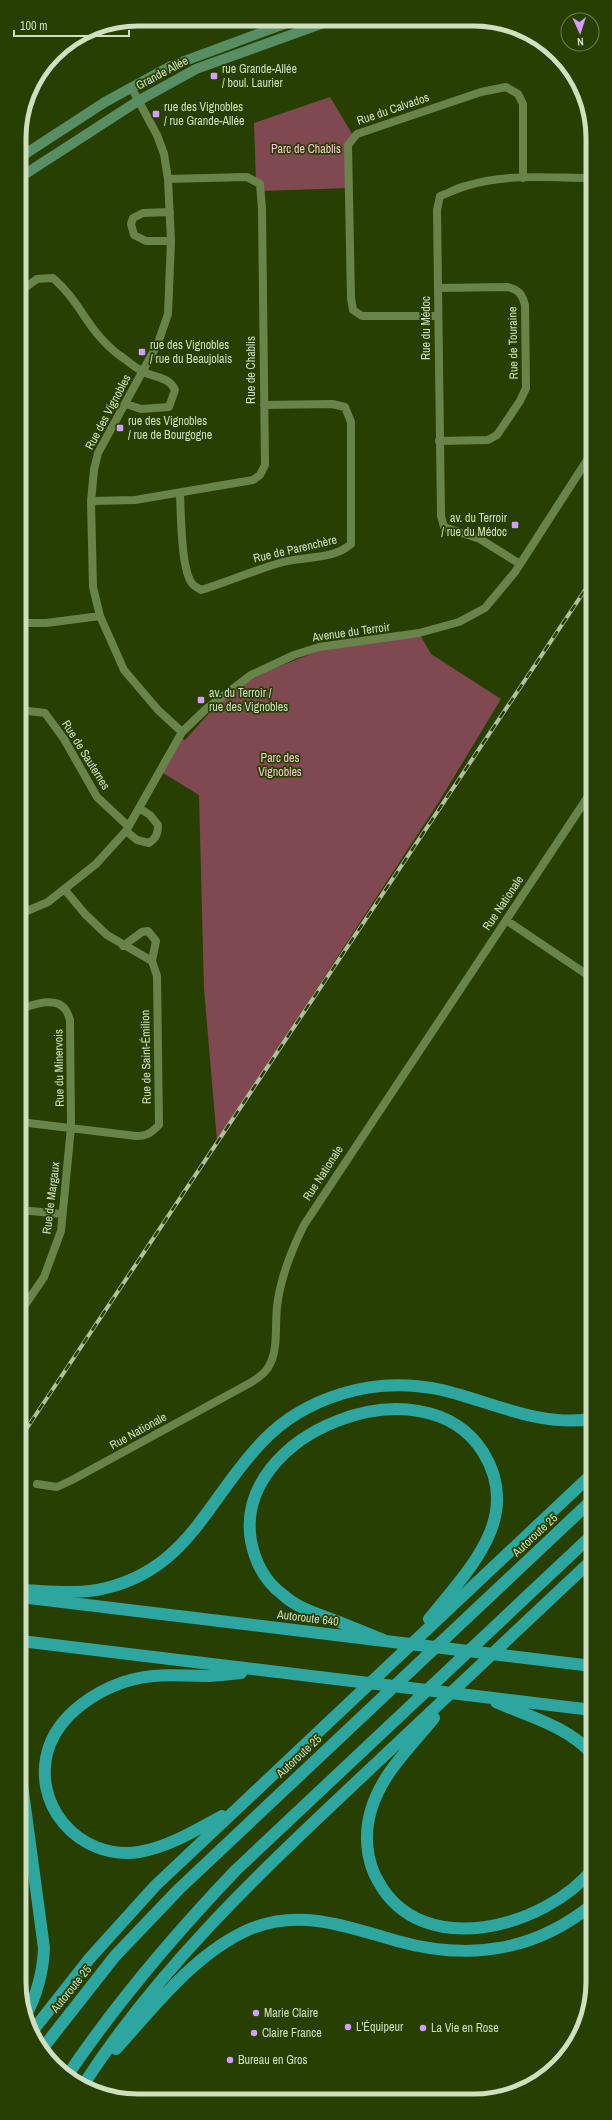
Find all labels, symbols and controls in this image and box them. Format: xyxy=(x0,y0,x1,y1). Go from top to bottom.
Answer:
scale bar xyxy=(14,12,129,38)
north arrow xyxy=(560,12,600,52)
text: 100 m xyxy=(20,18,47,34)
text: N xyxy=(577,35,584,49)
street label: Grande Allée xyxy=(133,53,191,93)
place label: rue Grande-Allée / boul. Laurier xyxy=(222,61,297,91)
marker: rue Grande-Allée / boul. Laurier xyxy=(209,71,219,81)
street label: Rue du Calvados xyxy=(355,89,431,129)
place label: rue des Vignobles / rue Grande-Allée xyxy=(164,99,244,129)
marker: rue des Vignobles / rue Grande-Allée xyxy=(151,109,161,119)
park label: Parc de Chablis xyxy=(271,141,341,157)
street label: Rue du Médoc xyxy=(418,296,434,360)
street label: Rue de Touraine xyxy=(504,307,522,379)
street label: Rue de Chablis xyxy=(243,336,259,404)
place label: rue des Vignobles / rue du Beaujolais xyxy=(150,337,232,367)
marker: rue des Vignobles / rue du Beaujolais xyxy=(137,347,147,357)
street label: Rue des Vignobles xyxy=(81,372,135,452)
place label: rue des Vignobles / rue de Bourgogne xyxy=(128,413,212,443)
marker: rue des Vignobles / rue de Bourgogne xyxy=(115,423,125,433)
place label: av. du Terroir / rue du Médoc xyxy=(441,510,508,540)
marker: av. du Terroir / rue du Médoc xyxy=(510,520,520,530)
street label: Rue de Parenchère xyxy=(252,532,338,566)
street label: Avenue du Terroir xyxy=(310,619,391,645)
place label: av. du Terroir / rue des Vignobles xyxy=(209,685,288,715)
marker: av. du Terroir / rue des Vignobles xyxy=(196,695,206,705)
street label: Rue de Sauternes xyxy=(58,717,114,793)
park label: Parc des Vignobles xyxy=(258,750,302,780)
street label: Rue Nationale xyxy=(479,872,527,934)
street label: Rue de Saint-Émilion xyxy=(137,1010,155,1104)
street label: Rue du Minervois xyxy=(50,1029,68,1107)
street label: Rue Nationale xyxy=(299,1142,347,1204)
street label: Rue de Margaux xyxy=(39,1161,63,1235)
street label: Rue Nationale xyxy=(107,1409,169,1453)
street label: Autoroute 25 xyxy=(508,1510,561,1561)
street label: Autoroute 640 xyxy=(275,1606,340,1630)
street label: Autoroute 25 xyxy=(272,1731,325,1782)
street label: Autoroute 25 xyxy=(46,1962,95,2017)
place label: Marie Claire xyxy=(264,2005,318,2021)
marker: Marie Claire xyxy=(251,2008,261,2018)
place label: L'Équipeur xyxy=(356,2019,404,2035)
place label: La Vie en Rose xyxy=(431,2020,499,2036)
marker: L'Équipeur xyxy=(343,2022,353,2032)
marker: La Vie en Rose xyxy=(418,2023,428,2033)
place label: Claire France xyxy=(262,2025,322,2041)
marker: Claire France xyxy=(249,2028,259,2038)
place label: Bureau en Gros xyxy=(238,2052,308,2068)
marker: Bureau en Gros xyxy=(225,2055,235,2065)

